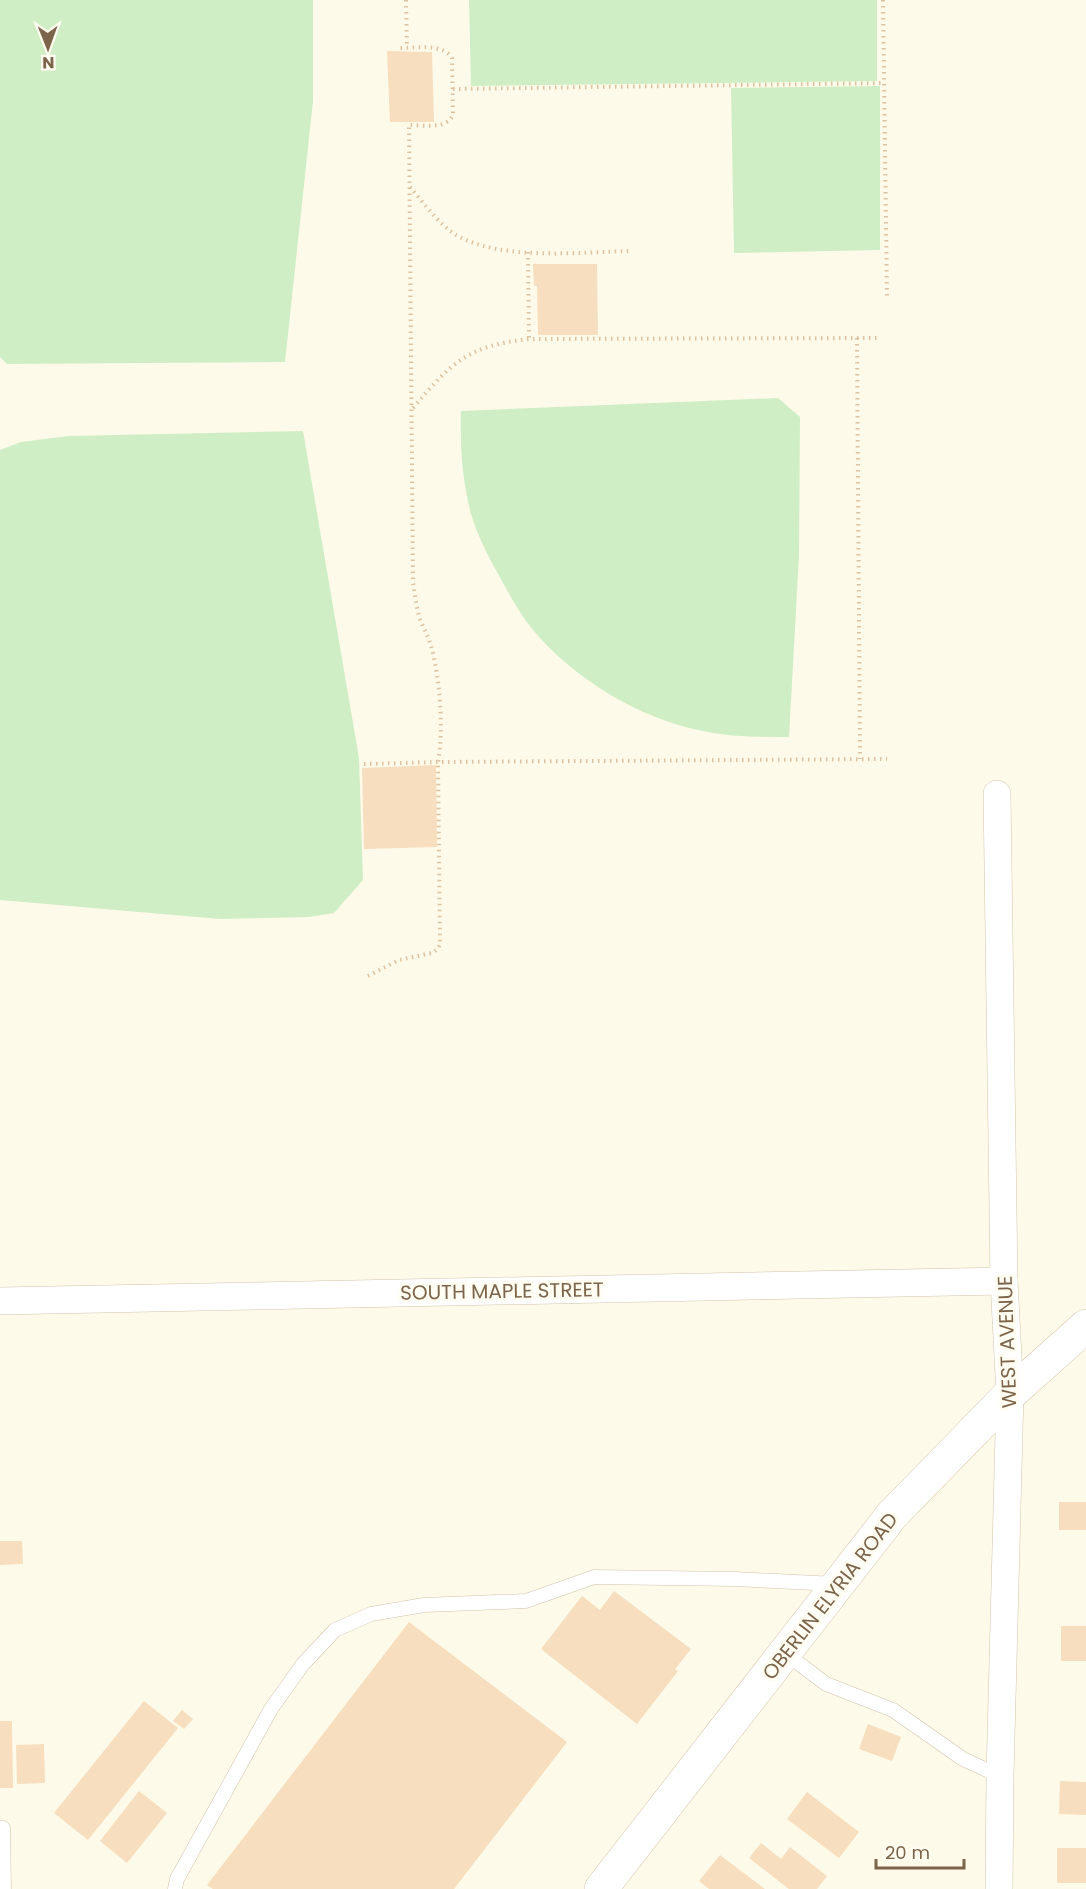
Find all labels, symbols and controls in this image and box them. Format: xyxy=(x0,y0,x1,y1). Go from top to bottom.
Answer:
north arrow xyxy=(18,18,78,78)
text: N xyxy=(42,51,54,74)
street label: SOUTH MAPLE STREET xyxy=(400,1275,604,1307)
street label: WEST AVENUE xyxy=(991,1275,1023,1409)
street label: OBERLIN ELYRIA ROAD xyxy=(756,1506,904,1686)
scale bar xyxy=(876,1832,964,1870)
text: 20 m xyxy=(885,1840,930,1865)

